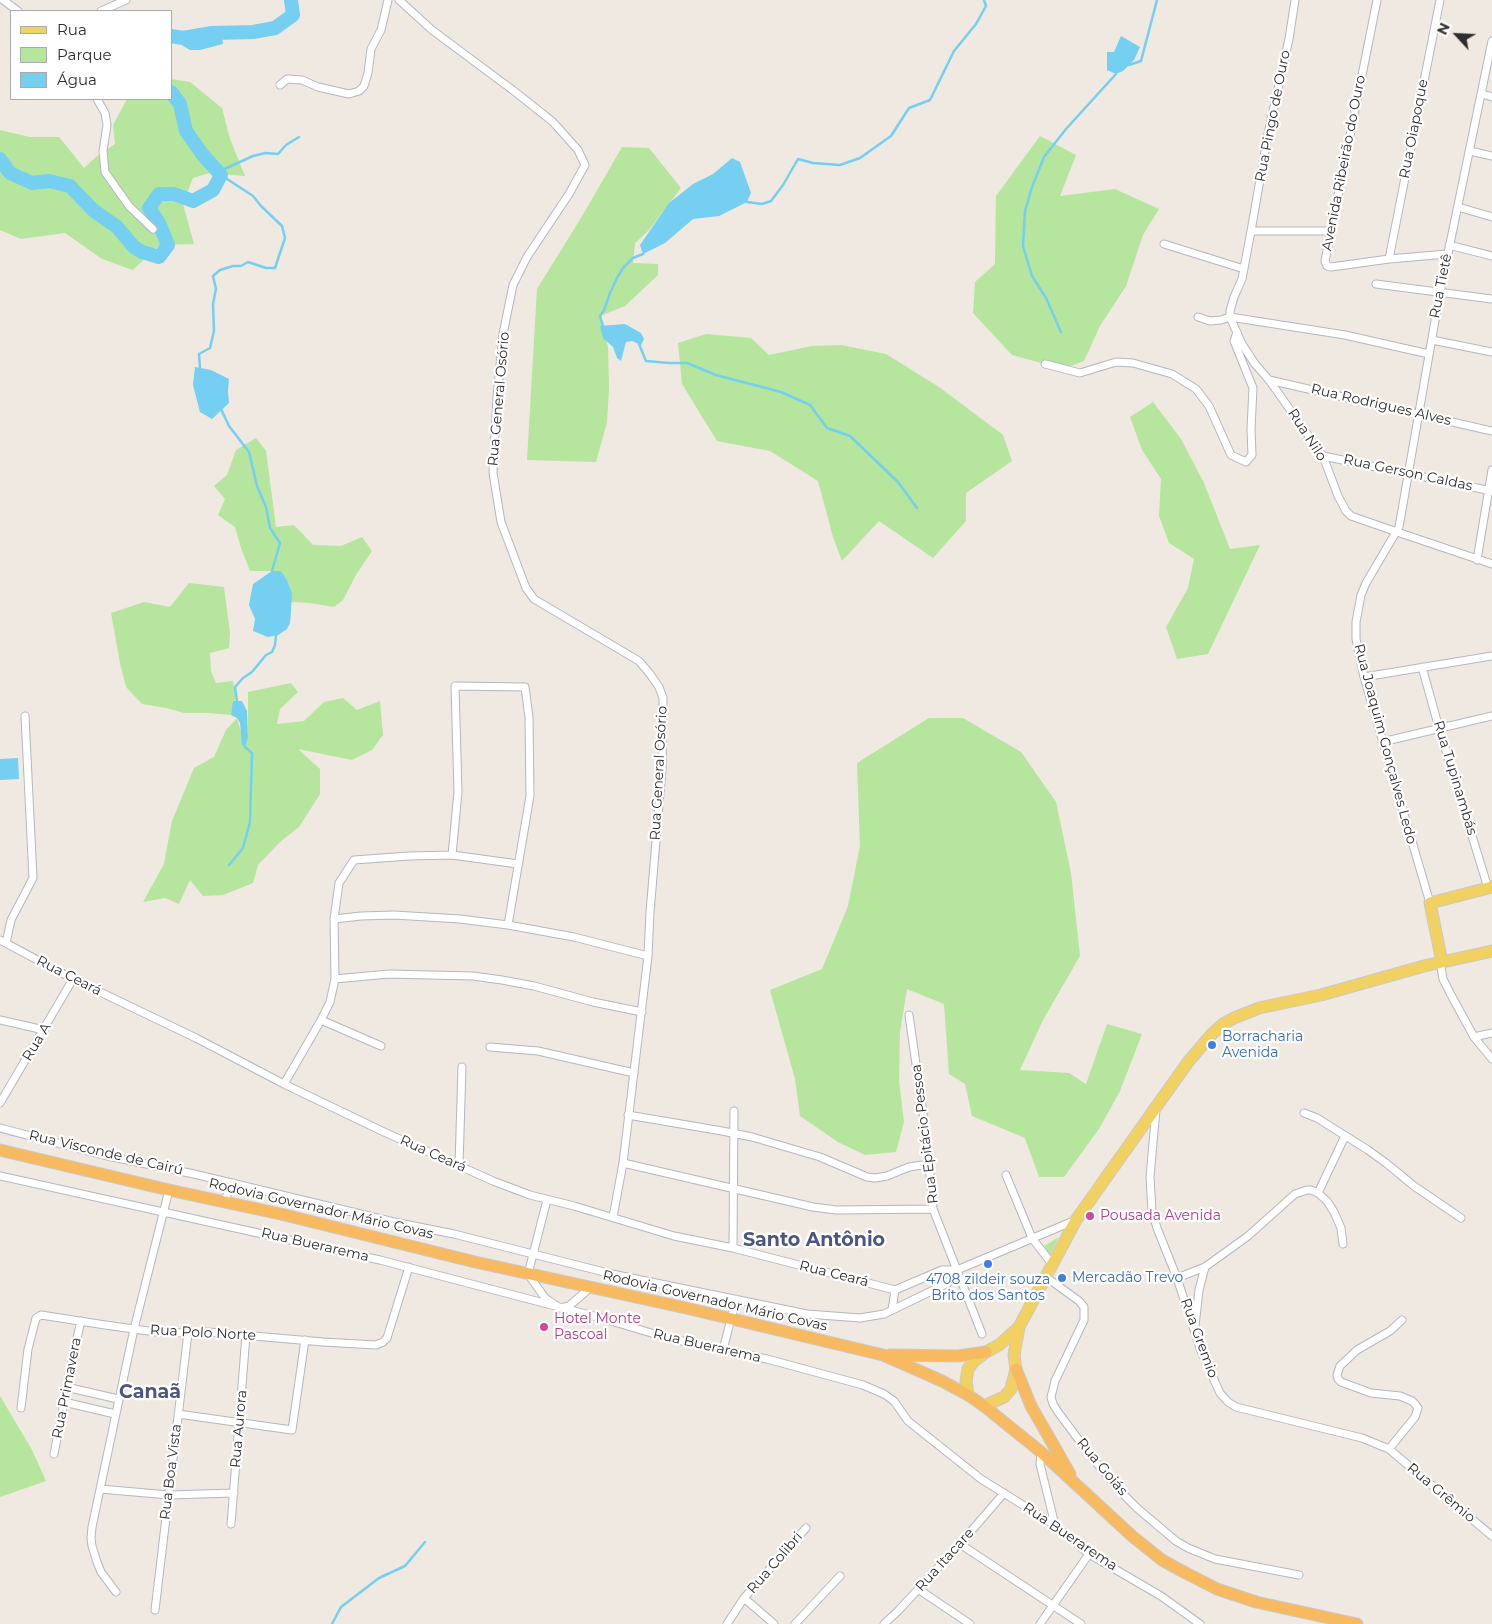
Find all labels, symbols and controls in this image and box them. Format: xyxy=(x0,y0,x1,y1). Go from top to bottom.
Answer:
legend xyxy=(10,10,172,100)
north arrow xyxy=(1432,10,1482,60)
text: Rua xyxy=(57,20,87,39)
text: N xyxy=(1433,20,1454,38)
text: Parque xyxy=(57,45,112,64)
street label: Rua Pingo de Ouro xyxy=(1252,49,1294,183)
text: Água xyxy=(57,70,97,89)
street label: Avenida Ribeirão do Ouro xyxy=(1319,74,1369,252)
street label: Rua Oiapoque xyxy=(1396,78,1432,180)
street label: Rua Tietê xyxy=(1426,252,1456,320)
street label: Rua General Osório xyxy=(485,331,513,467)
street label: Rua Rodrigues Alves xyxy=(1309,381,1453,429)
street label: Rua Nilo xyxy=(1284,406,1330,464)
street label: Rua Gerson Caldas xyxy=(1342,451,1474,495)
street label: Rua Joaquim Gonçalves Ledo xyxy=(1350,642,1420,846)
street label: Rua General Osório xyxy=(647,705,671,841)
street label: Rua Tupinambás xyxy=(1430,719,1480,837)
street label: Rua Ceará xyxy=(34,952,104,1000)
street label: Rua A xyxy=(19,1020,55,1064)
place label: Borracharia Avenida xyxy=(1222,1029,1303,1062)
marker: Borracharia Avenida xyxy=(1206,1039,1218,1051)
street label: Rua Epitácio Pessoa xyxy=(908,1063,942,1205)
street label: Rua Visconde de Cairú xyxy=(27,1127,185,1179)
street label: Rua Ceará xyxy=(397,1132,469,1176)
street label: Rodovia Governador Mário Covas xyxy=(207,1175,435,1243)
place label: Pousada Avenida xyxy=(1100,1208,1221,1224)
marker: Pousada Avenida xyxy=(1084,1210,1096,1222)
street label: Rua Buerarema xyxy=(259,1224,371,1266)
district label: Santo Antônio xyxy=(743,1229,885,1251)
street label: Rua Ceará xyxy=(798,1257,870,1291)
marker: 4708 zildeir souza Brito dos Santos xyxy=(982,1258,994,1270)
street label: Rodovia Governador Mário Covas xyxy=(601,1267,829,1335)
place label: Mercadão Trevo xyxy=(1072,1270,1183,1286)
place label: 4708 zildeir souza Brito dos Santos xyxy=(926,1272,1050,1304)
marker: Mercadão Trevo xyxy=(1056,1272,1068,1284)
street label: Rua Gremio xyxy=(1177,1296,1221,1380)
place label: Hotel Monte Pascoal xyxy=(554,1311,641,1344)
marker: Hotel Monte Pascoal xyxy=(538,1321,550,1333)
street label: Rua Polo Norte xyxy=(150,1322,256,1344)
street label: Rua Buerarema xyxy=(651,1325,763,1367)
street label: Rua Primavera xyxy=(49,1336,85,1440)
district label: Canaã xyxy=(119,1381,181,1403)
street label: Rua Aurora xyxy=(227,1389,251,1469)
street label: Rua Boa Vista xyxy=(157,1423,185,1521)
street label: Rua Goiás xyxy=(1073,1435,1131,1499)
street label: Rua Grêmio xyxy=(1404,1460,1478,1526)
street label: Rua Buerarema xyxy=(1020,1499,1120,1575)
street label: Rua Itacare xyxy=(912,1525,978,1595)
street label: Rua Colibri xyxy=(744,1529,806,1597)

